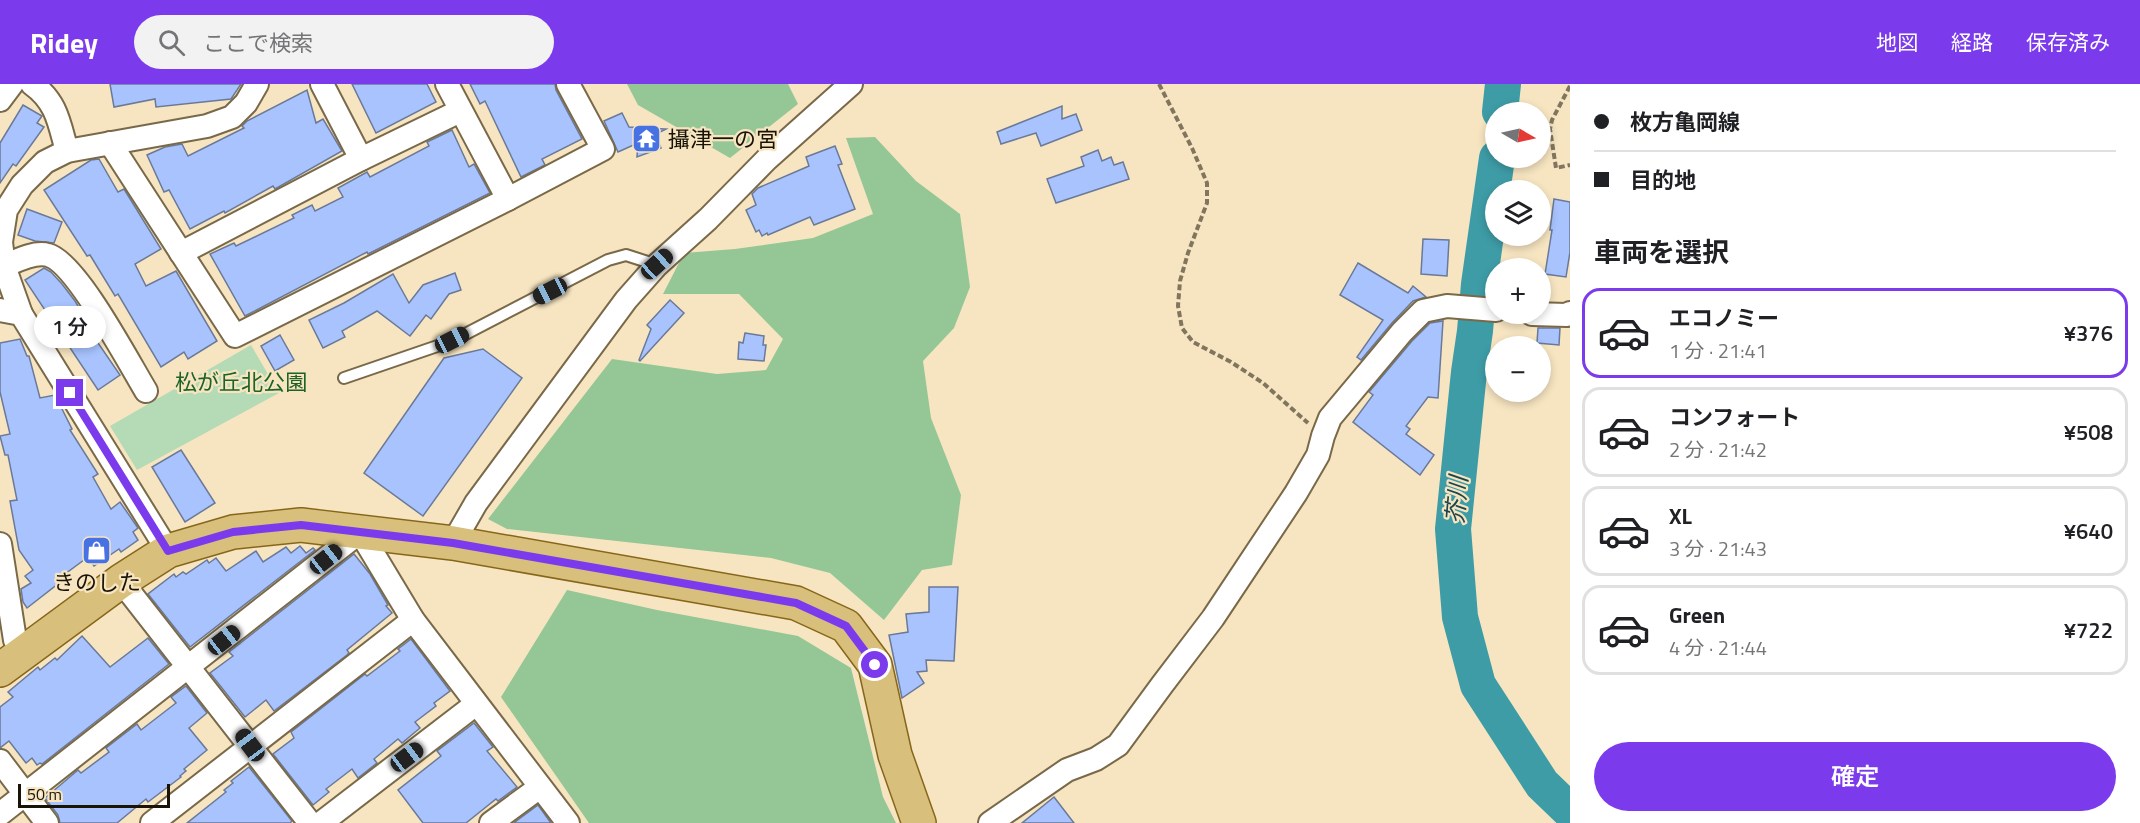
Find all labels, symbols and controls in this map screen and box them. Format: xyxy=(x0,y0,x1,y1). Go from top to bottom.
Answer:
search box xyxy=(134,15,554,69)
text: Ridey xyxy=(30,21,98,64)
icon: search xyxy=(155,26,188,59)
text: ここで検索 xyxy=(203,26,313,60)
text: 地図 xyxy=(1876,26,1918,58)
text: 経路 xyxy=(1951,26,1993,58)
text: 保存済み xyxy=(2026,26,2110,58)
north arrow xyxy=(1485,102,1551,168)
map controls xyxy=(1485,102,1551,402)
text: 枚方亀岡線 xyxy=(1630,105,1740,139)
place label: 攝津一の宮 xyxy=(668,122,778,156)
temple icon: 攝津一の宮 xyxy=(631,123,663,155)
text: 目的地 xyxy=(1630,163,1696,197)
button: layers xyxy=(1485,180,1551,246)
text: 車両を選択 xyxy=(1594,231,1729,272)
car xyxy=(638,245,676,283)
button: + xyxy=(1485,258,1551,324)
car xyxy=(530,275,570,307)
text: エコノミー xyxy=(1669,301,1779,335)
callout: 1 分 xyxy=(34,306,106,348)
icon: car xyxy=(1597,306,1651,360)
text: 1 分 xyxy=(52,311,88,342)
text: ¥376 xyxy=(2064,316,2113,350)
car xyxy=(432,324,472,356)
text: 1 分 · 21:41 xyxy=(1669,335,1767,366)
button: − xyxy=(1485,336,1551,402)
park label: 松が丘北公園 xyxy=(175,365,307,399)
route end xyxy=(56,379,83,406)
text: コンフォート xyxy=(1669,400,1800,434)
icon: car xyxy=(1597,405,1651,459)
text: ¥508 xyxy=(2064,415,2113,449)
text: 2 分 · 21:42 xyxy=(1669,434,1767,465)
water label: 芥川 xyxy=(1436,471,1476,525)
text: XL xyxy=(1669,499,1692,533)
icon: car xyxy=(1597,504,1651,558)
text: ¥640 xyxy=(2064,514,2113,548)
text: 3 分 · 21:43 xyxy=(1669,533,1767,564)
shop icon: きのした xyxy=(81,534,113,566)
car xyxy=(306,541,346,577)
place label: きのした xyxy=(53,565,141,599)
text: Green xyxy=(1669,598,1725,632)
icon: car xyxy=(1597,603,1651,657)
text: ¥722 xyxy=(2064,613,2113,647)
car xyxy=(204,622,244,658)
text: 4 分 · 21:44 xyxy=(1669,632,1767,663)
route start xyxy=(861,651,888,678)
car xyxy=(232,725,268,765)
car xyxy=(387,739,427,775)
button: 確定 xyxy=(1594,742,2116,811)
scale bar xyxy=(18,781,170,808)
text: 50 m xyxy=(27,782,62,806)

